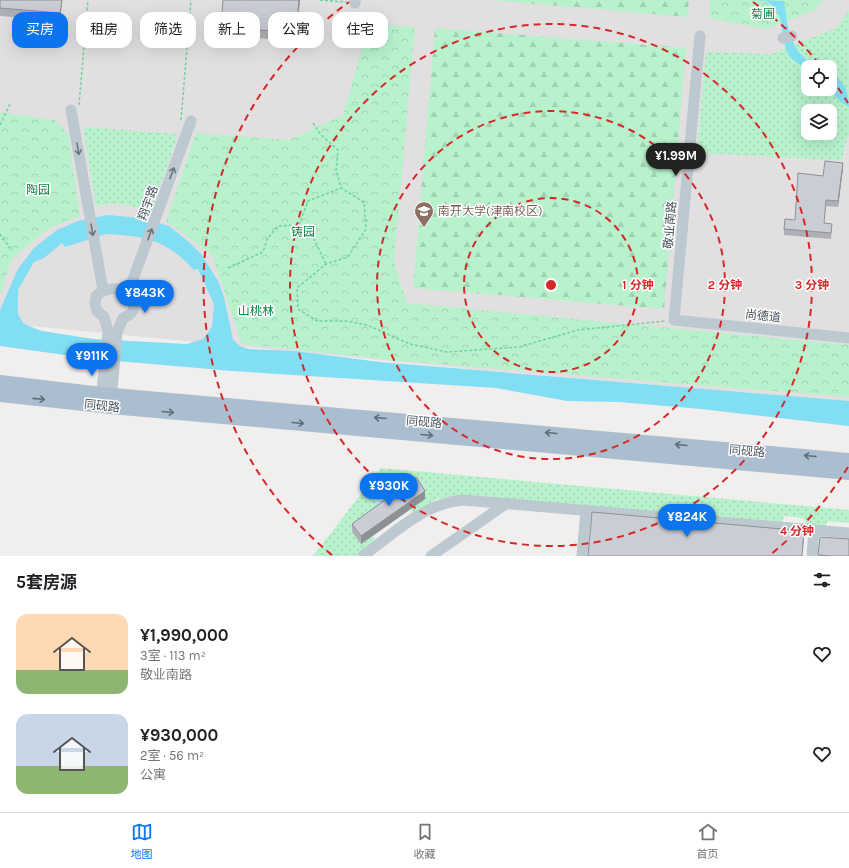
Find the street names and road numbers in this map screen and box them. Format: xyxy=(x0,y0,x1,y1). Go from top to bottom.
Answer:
street label: 翔宇路 xyxy=(135,184,161,222)
street label: 敬业南路 xyxy=(661,200,679,250)
street label: 尚德道 xyxy=(744,307,782,325)
street label: 同砚路 xyxy=(83,397,121,415)
street label: 同砚路 xyxy=(405,413,443,431)
street label: 同砚路 xyxy=(728,442,766,460)

